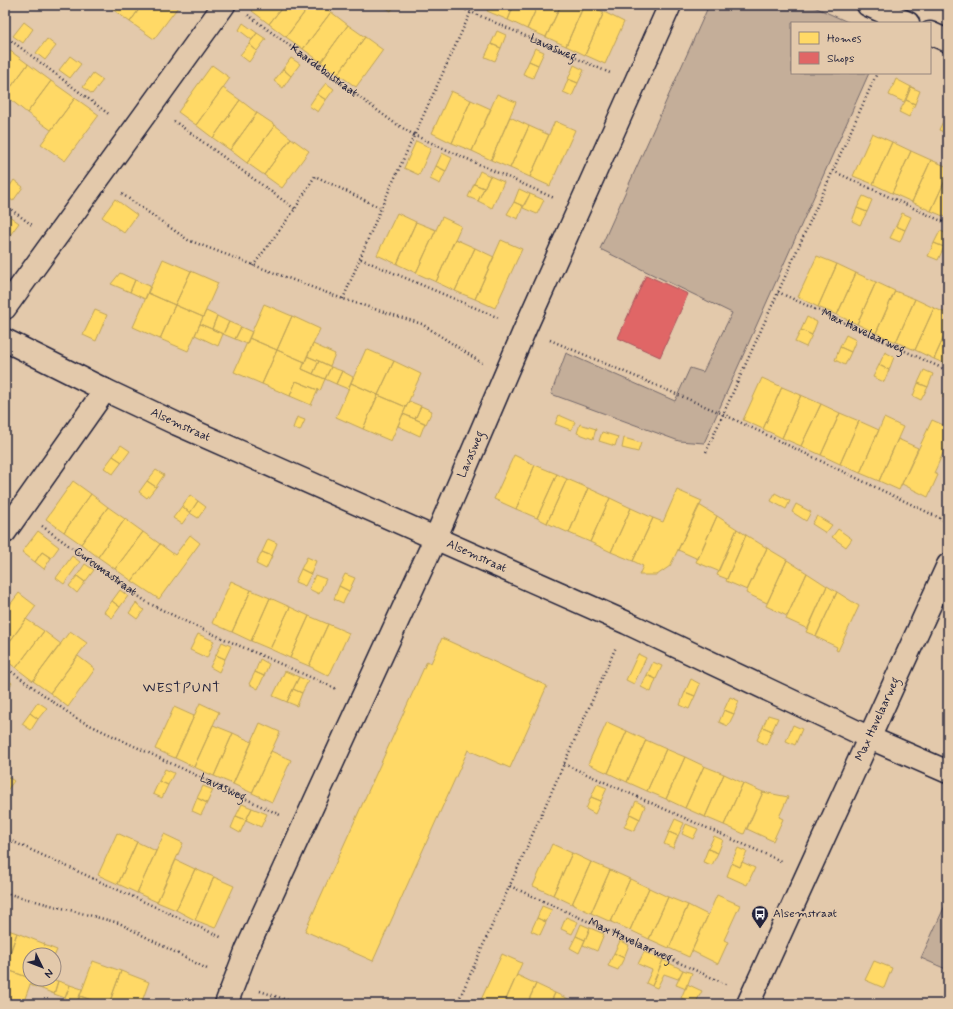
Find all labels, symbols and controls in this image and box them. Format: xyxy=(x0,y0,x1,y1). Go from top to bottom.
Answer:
legend xyxy=(791,22,931,74)
street label: Lavasweg xyxy=(527,31,579,66)
text: Homes xyxy=(827,31,862,47)
street label: Kaardebolstraat xyxy=(286,40,361,101)
text: Shops xyxy=(827,51,854,67)
street label: Max Havelaarweg xyxy=(819,305,908,359)
street label: Alsemstraat xyxy=(148,405,213,446)
street label: Lavasweg xyxy=(454,428,490,480)
street label: Alsemstraat xyxy=(444,536,510,577)
street label: Curcumastraat xyxy=(70,543,140,600)
street label: Max Havelaarweg xyxy=(852,674,905,764)
district label: WESTPUNT xyxy=(143,679,221,697)
street label: Lavasweg xyxy=(197,770,249,807)
bus stop icon: Alsemstraat xyxy=(750,904,770,929)
place label: Alsemstraat xyxy=(773,906,838,922)
street label: Max Havelaarweg xyxy=(586,915,675,968)
north arrow xyxy=(22,947,62,987)
text: N xyxy=(41,966,56,981)

